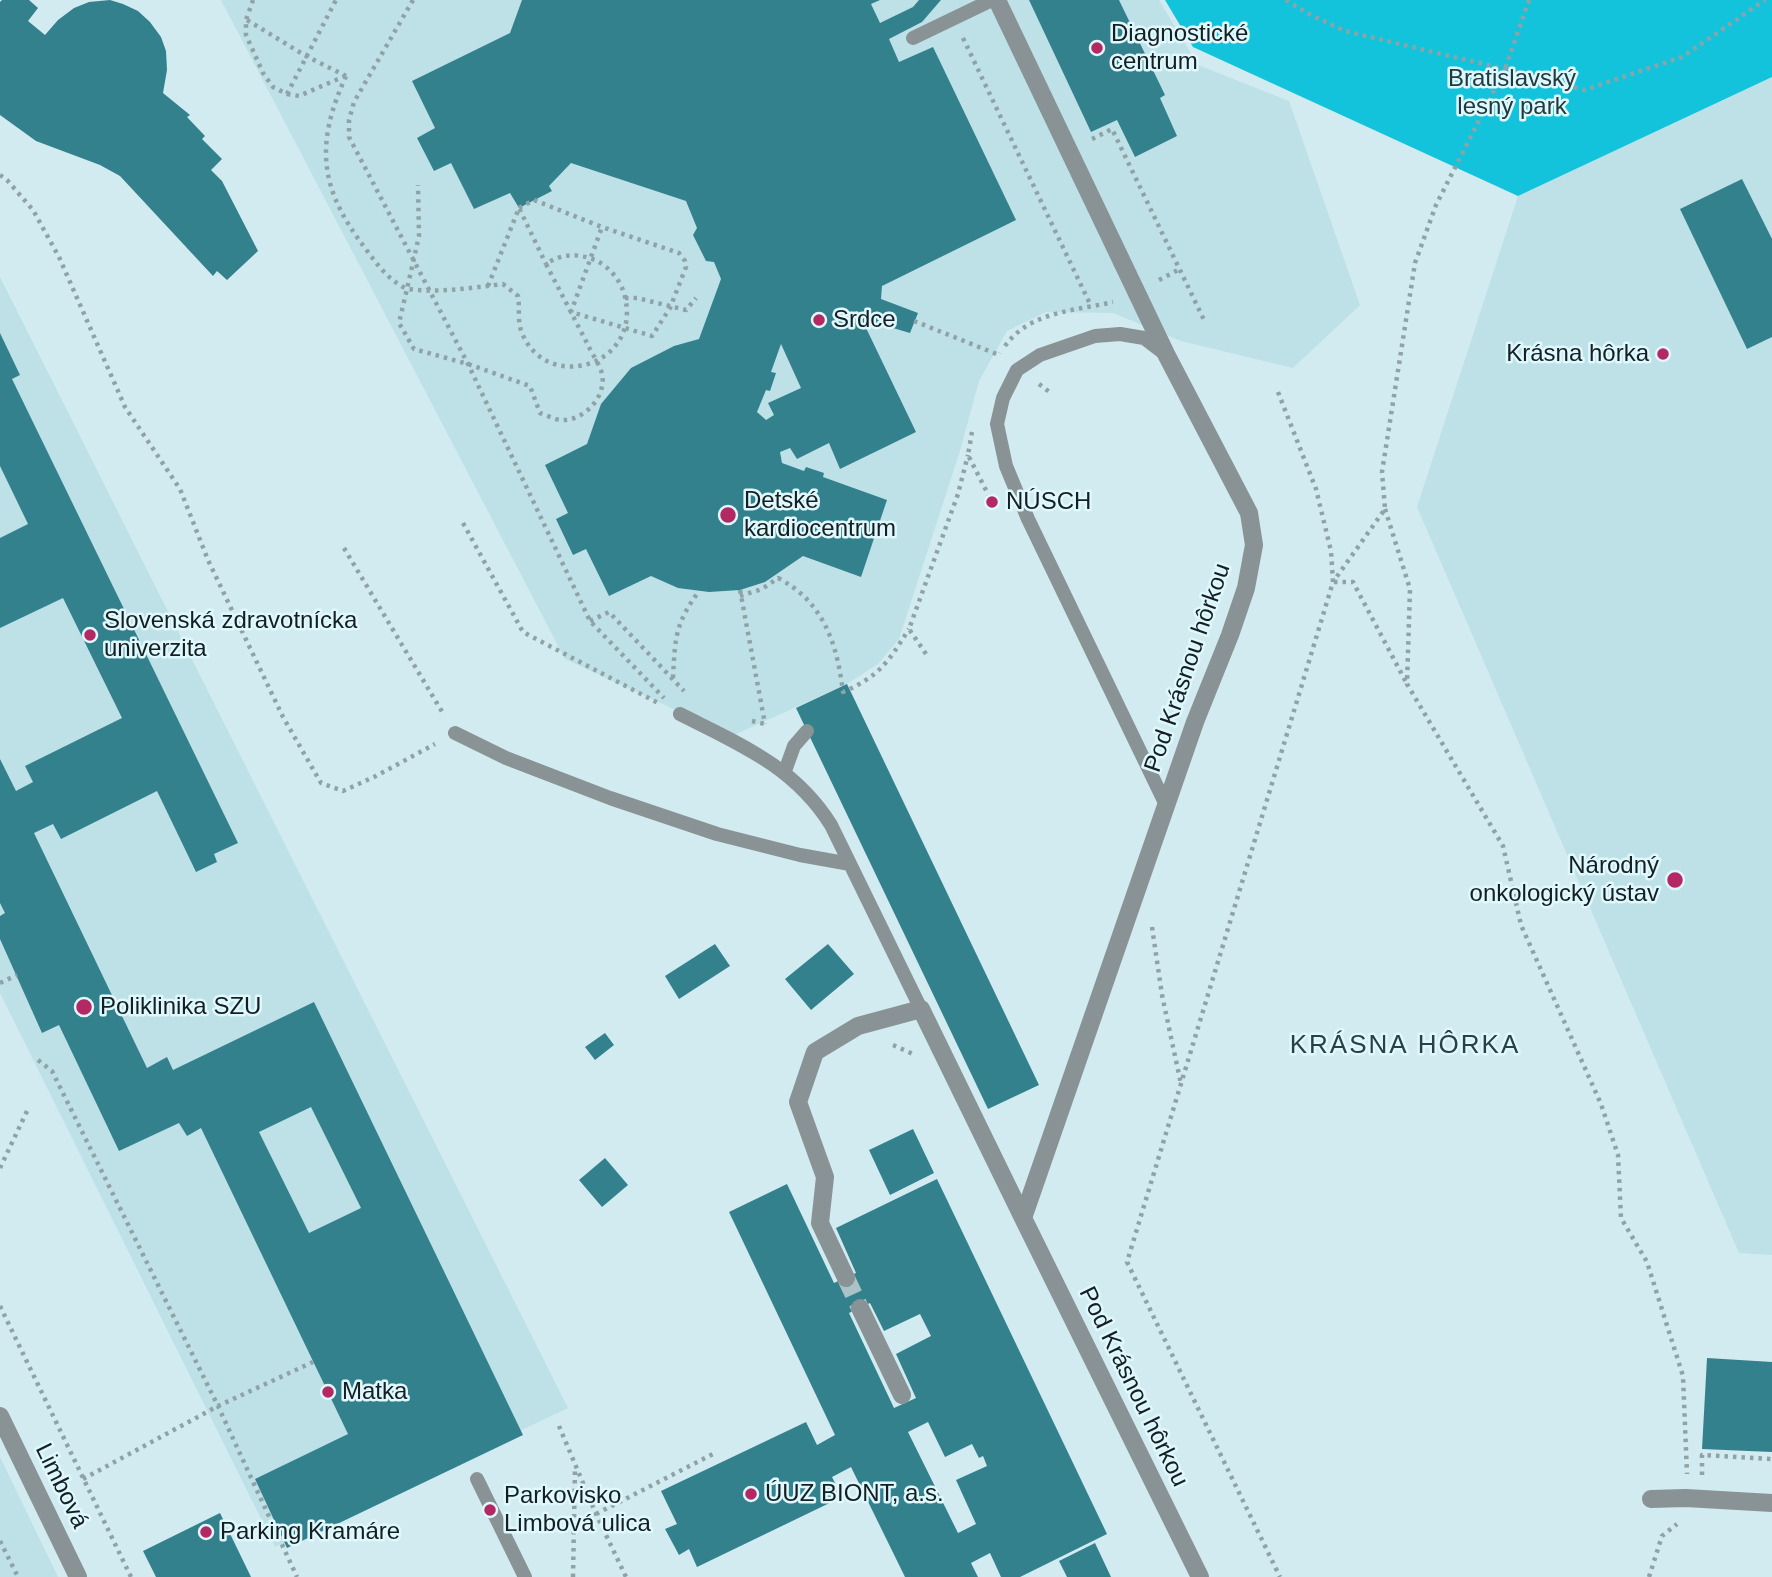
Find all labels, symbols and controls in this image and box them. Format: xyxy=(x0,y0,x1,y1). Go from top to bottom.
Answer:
place label: Diagnostické centrum xyxy=(1111,20,1248,76)
marker: Diagnostické centrum xyxy=(1089,40,1105,56)
park label: Bratislavský lesný park xyxy=(1448,65,1576,121)
place label: Srdce xyxy=(833,306,896,334)
marker: Srdce xyxy=(811,312,827,328)
place label: Krásna hôrka xyxy=(1506,340,1649,368)
marker: Krásna hôrka xyxy=(1655,346,1671,362)
place label: Detské kardiocentrum xyxy=(744,487,896,543)
place label: NÚSCH xyxy=(1006,488,1091,516)
marker: NÚSCH xyxy=(984,494,1000,510)
marker: Detské kardiocentrum xyxy=(718,505,738,525)
street label: Pod Krásnou hôrkou xyxy=(1139,560,1237,776)
place label: Slovenská zdravotnícka univerzita xyxy=(104,607,357,663)
marker: Slovenská zdravotnícka univerzita xyxy=(82,627,98,643)
place label: Národný onkologický ústav xyxy=(1470,852,1659,908)
marker: Národný onkologický ústav xyxy=(1665,870,1685,890)
place label: Poliklinika SZU xyxy=(100,993,261,1021)
marker: Poliklinika SZU xyxy=(74,997,94,1017)
district label: KRÁSNA HÔRKA xyxy=(1291,1030,1519,1062)
street label: Pod Krásnou hôrkou xyxy=(1072,1282,1194,1492)
place label: Matka xyxy=(342,1378,407,1406)
marker: Matka xyxy=(320,1384,336,1400)
street label: Limbová xyxy=(28,1439,94,1533)
place label: ÚUZ BIONT, a.s. xyxy=(765,1480,944,1508)
place label: Parkovisko Limbová ulica xyxy=(504,1482,651,1538)
marker: ÚUZ BIONT, a.s. xyxy=(743,1486,759,1502)
marker: Parkovisko Limbová ulica xyxy=(482,1502,498,1518)
place label: Parking Kramáre xyxy=(220,1518,400,1546)
marker: Parking Kramáre xyxy=(198,1524,214,1540)

